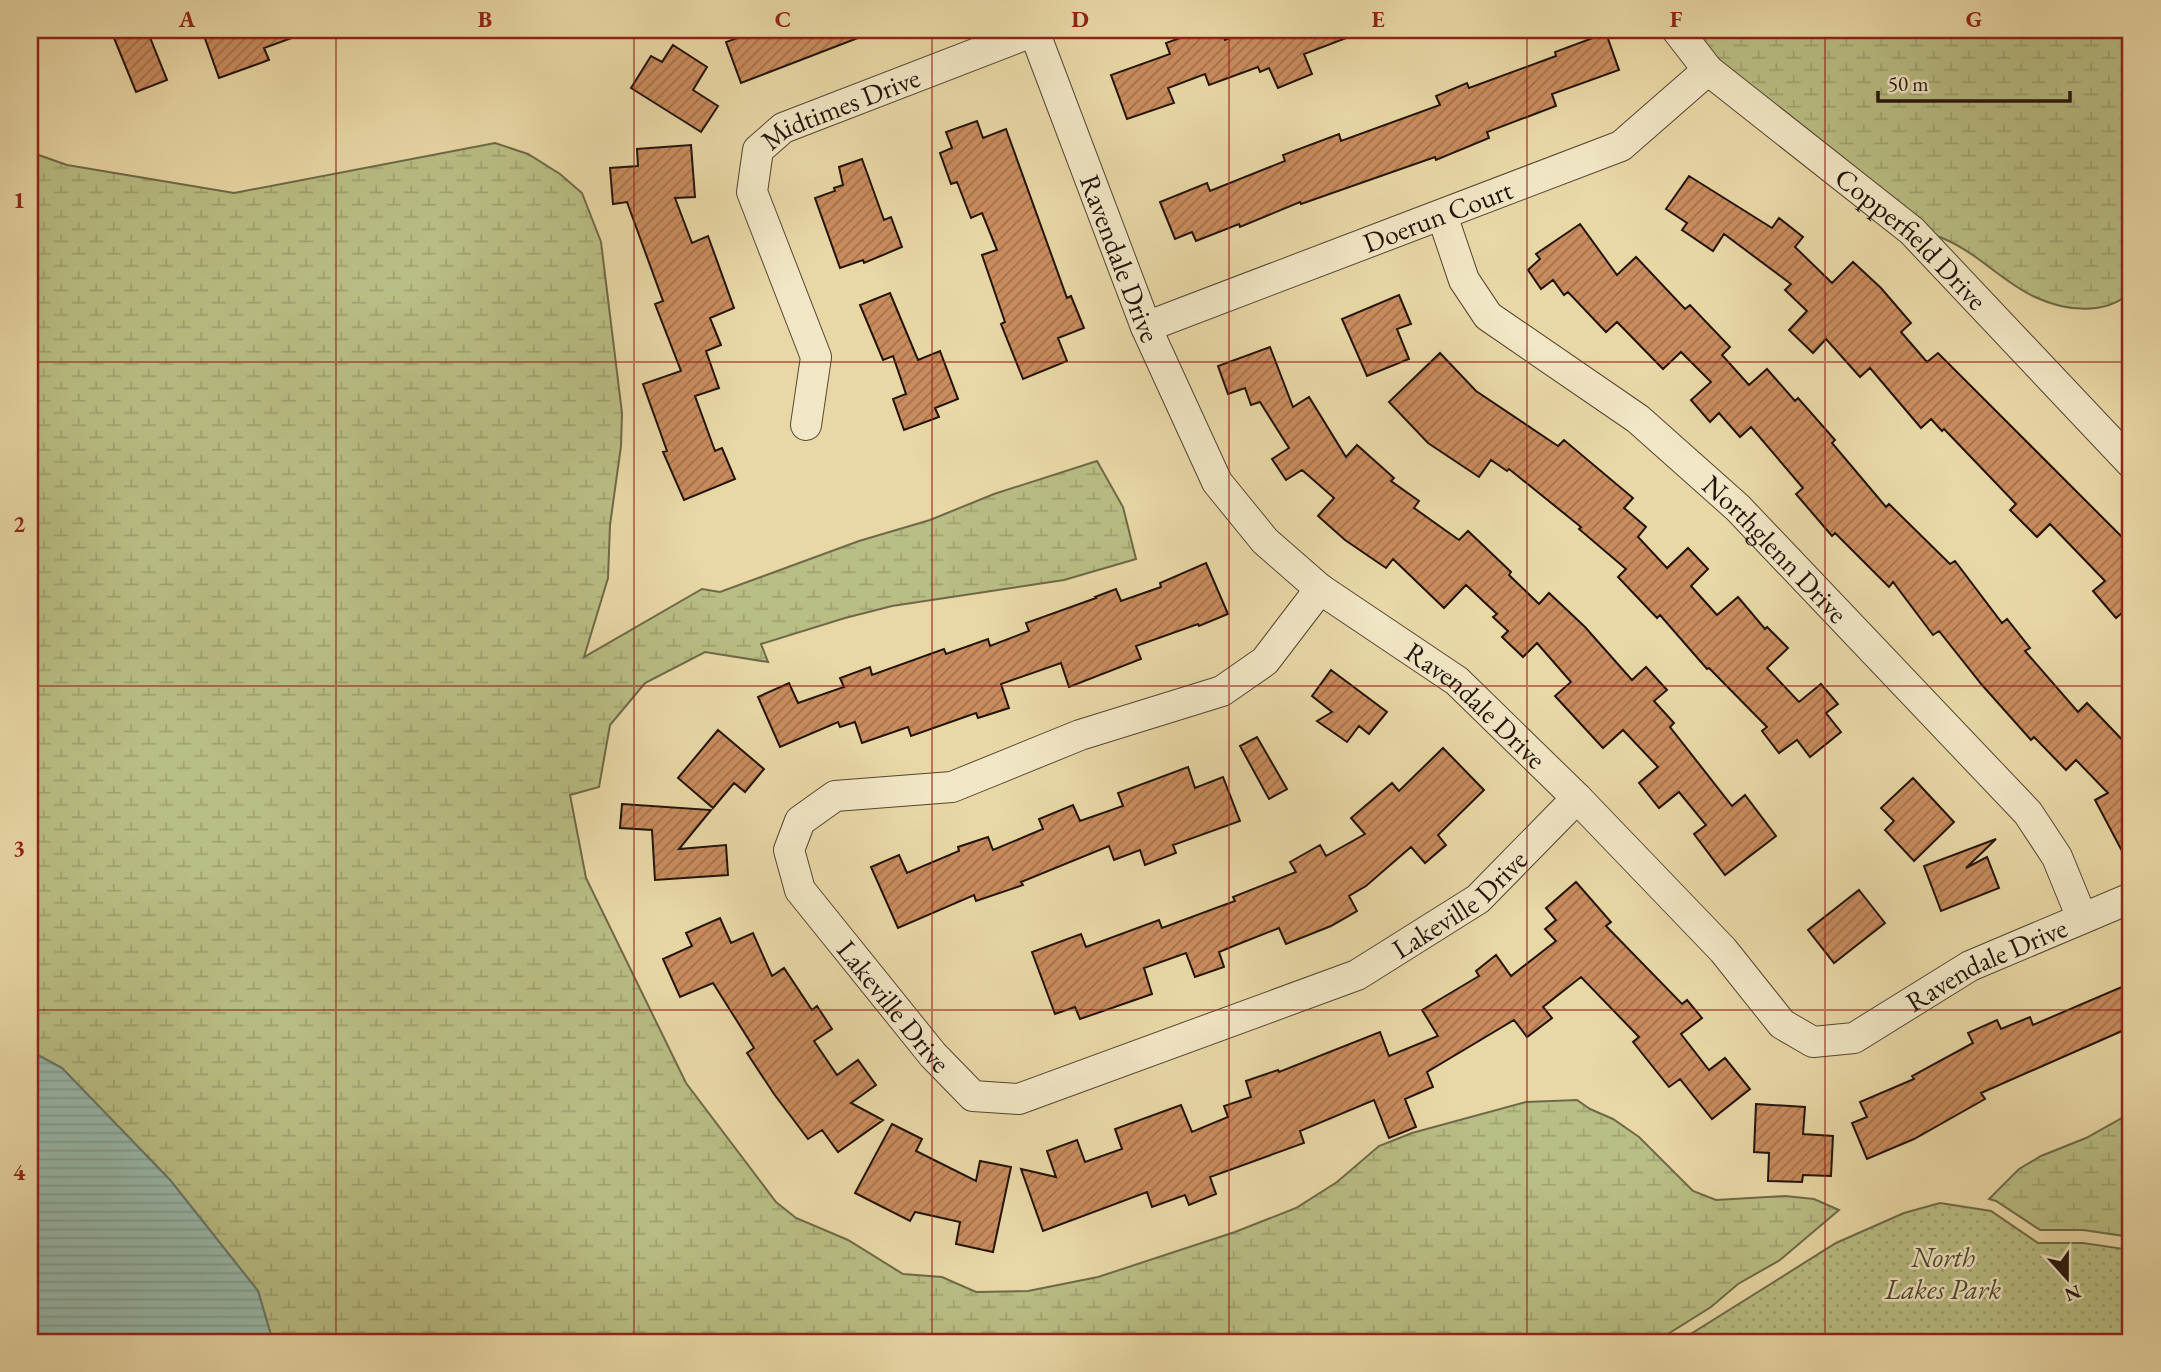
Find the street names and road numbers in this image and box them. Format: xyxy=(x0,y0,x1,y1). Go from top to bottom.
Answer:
street label: Midtimes Drive xyxy=(753,59,925,157)
street label: Copperfield Drive xyxy=(1828,159,1995,318)
street label: Ravendale Drive xyxy=(1072,169,1169,348)
street label: Doerun Court xyxy=(1358,171,1518,261)
street label: Northglenn Drive xyxy=(1695,467,1856,631)
street label: Ravendale Drive xyxy=(1399,634,1554,776)
street label: Lakeville Drive xyxy=(1385,842,1535,966)
street label: Ravendale Drive xyxy=(1899,909,2072,1020)
street label: Lakeville Drive xyxy=(829,932,958,1080)

